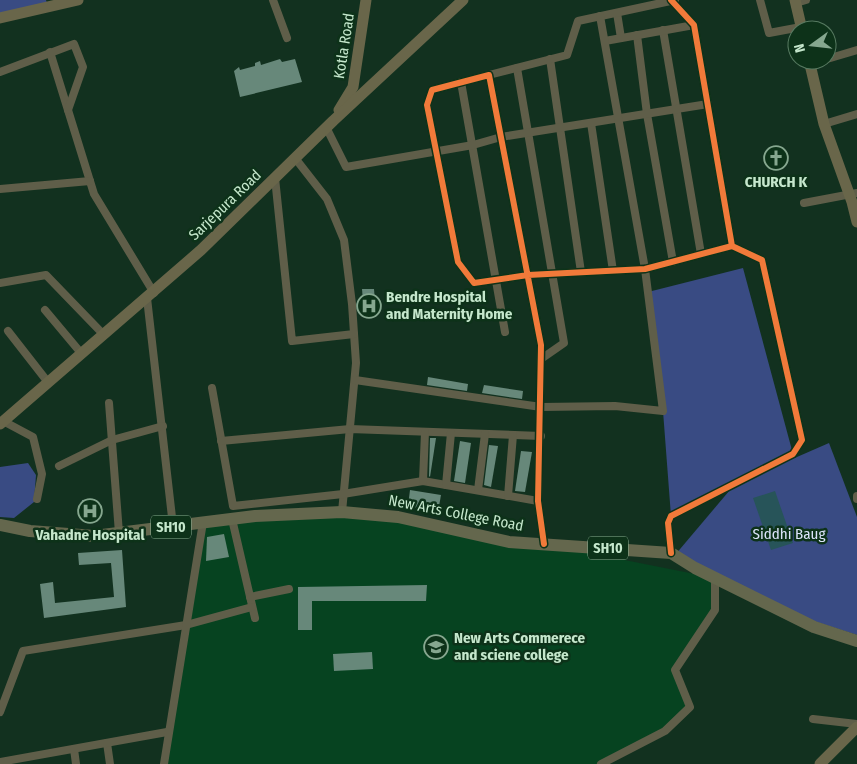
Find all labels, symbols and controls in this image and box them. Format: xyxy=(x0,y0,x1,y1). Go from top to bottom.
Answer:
street label: Kotla Road xyxy=(330,12,358,80)
north arrow xyxy=(787,20,837,70)
text: N xyxy=(791,42,809,54)
church icon: CHURCH K xyxy=(763,145,789,171)
street label: Sarjepura Road xyxy=(185,166,265,244)
place label: CHURCH K xyxy=(745,173,808,191)
place label: Bendre Hospital and Maternity Home xyxy=(386,288,513,323)
hospital icon: Bendre Hospital and Maternity Home xyxy=(356,293,382,319)
street label: New Arts College Road xyxy=(387,491,525,535)
hospital icon: Vahadne Hospital xyxy=(77,498,103,524)
road number: SH10 xyxy=(151,516,191,538)
park label: Siddhi Baug xyxy=(753,525,825,543)
place label: Vahadne Hospital xyxy=(35,526,145,544)
road number: SH10 xyxy=(588,536,628,560)
place label: New Arts Commerece and sciene college xyxy=(454,629,586,664)
school or university icon: New Arts Commerece and sciene college xyxy=(423,634,449,660)

